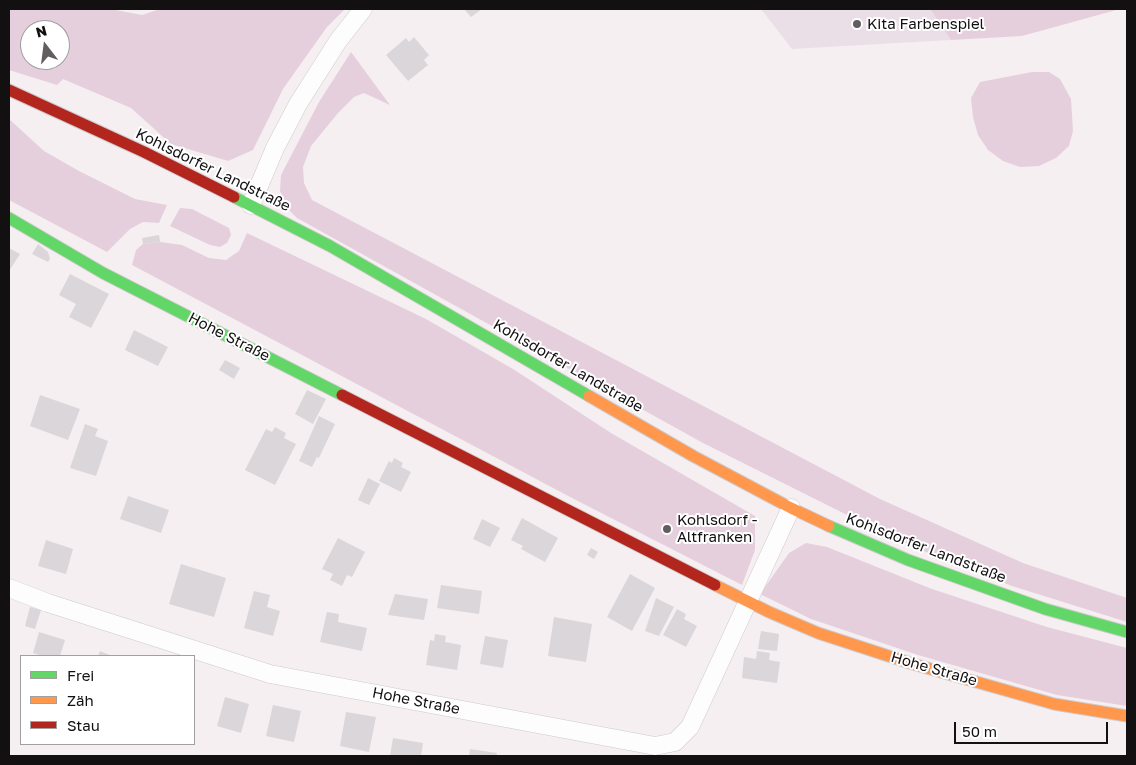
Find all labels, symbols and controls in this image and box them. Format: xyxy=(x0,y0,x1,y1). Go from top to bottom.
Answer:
place label: Kita Farbenspiel xyxy=(867,15,984,33)
marker: Kita Farbenspiel xyxy=(851,18,863,30)
north arrow xyxy=(20,20,70,70)
text: N xyxy=(34,21,49,41)
street label: Kohlsdorfer Landstraße xyxy=(133,125,293,215)
street label: Hohe Straße xyxy=(185,309,273,365)
street label: Kohlsdorfer Landstraße xyxy=(490,316,646,416)
street label: Kohlsdorfer Landstraße xyxy=(843,509,1009,587)
place label: Kohlsdorf - Altfranken xyxy=(677,511,757,546)
marker: Kohlsdorf - Altfranken xyxy=(661,523,673,535)
street label: Hohe Straße xyxy=(889,648,979,690)
legend xyxy=(20,655,195,745)
text: Frei xyxy=(67,666,94,684)
street label: Hohe Straße xyxy=(371,684,461,718)
text: Zäh xyxy=(67,691,94,709)
scale bar xyxy=(956,712,1110,744)
text: Stau xyxy=(67,716,100,734)
text: 50 m xyxy=(962,722,997,740)

